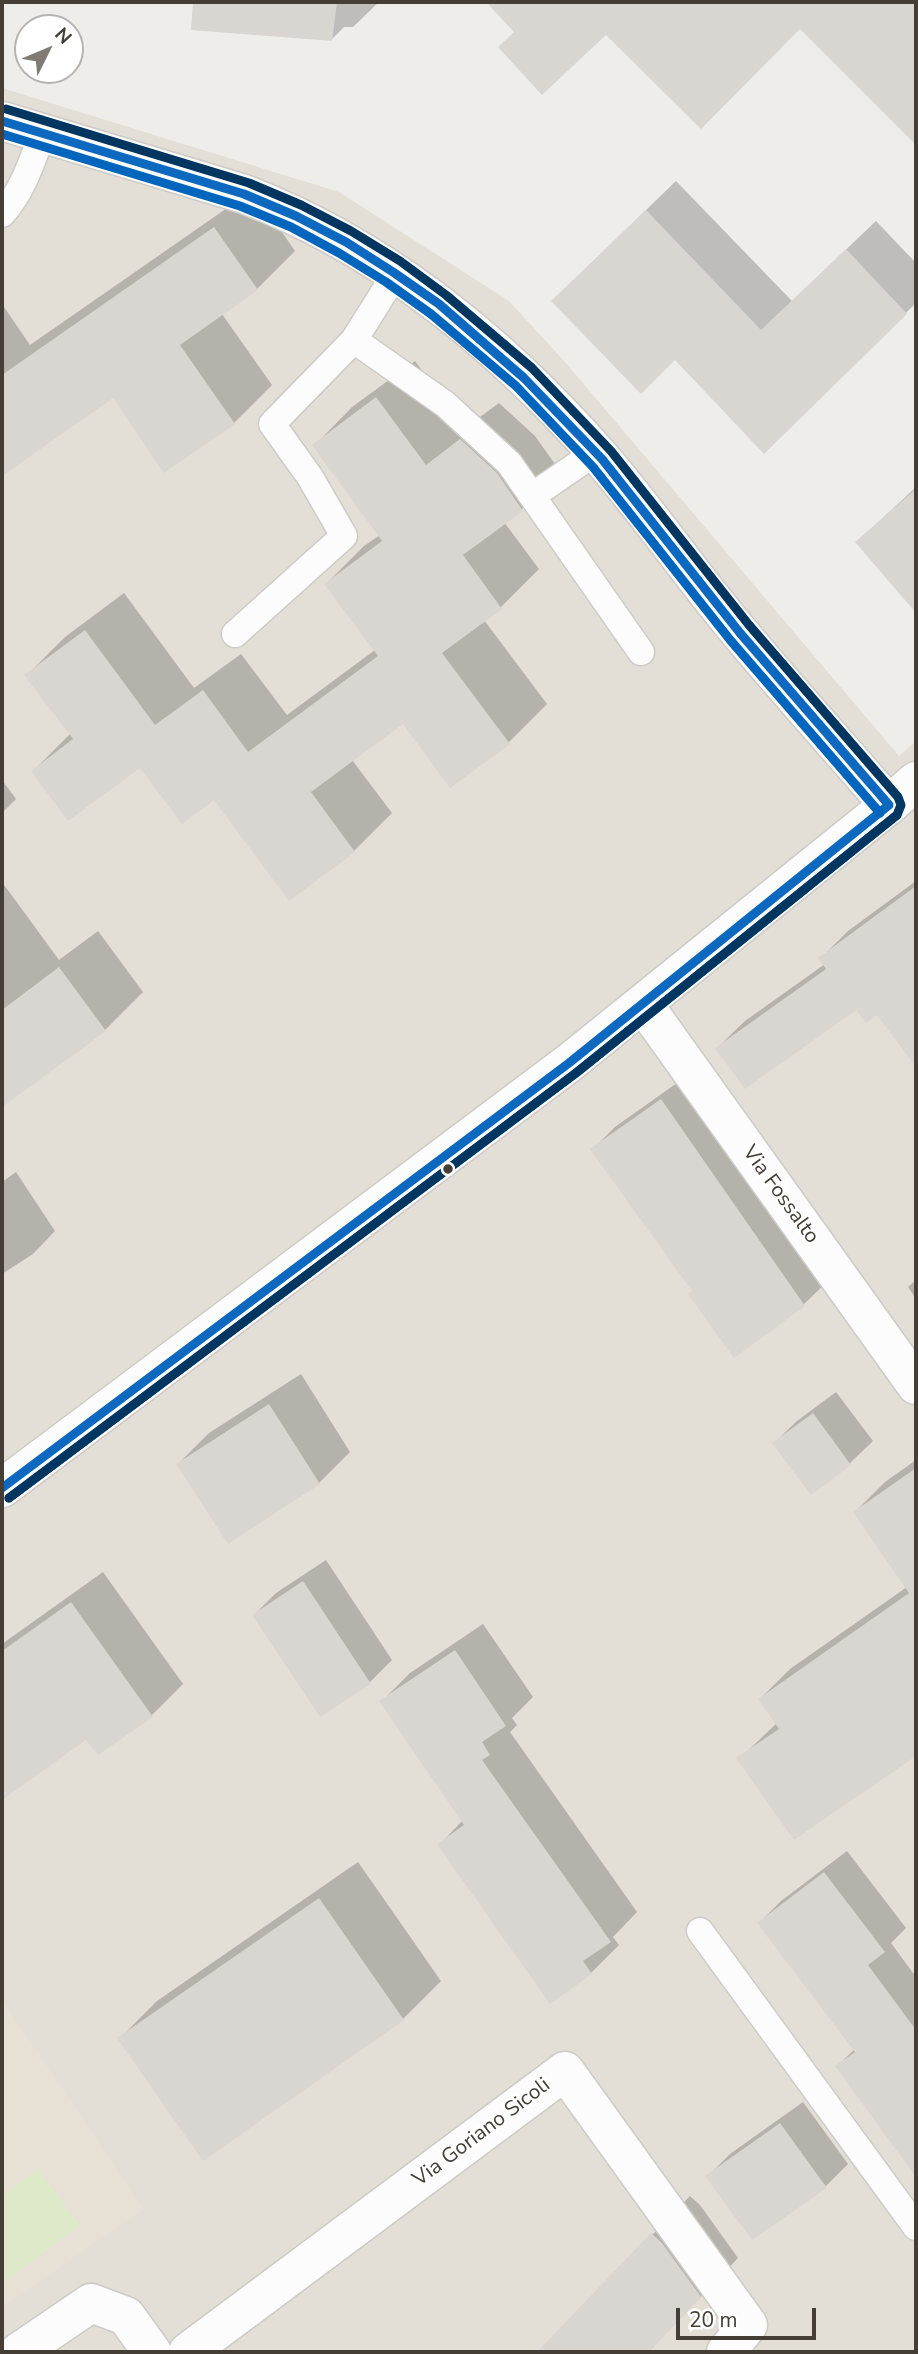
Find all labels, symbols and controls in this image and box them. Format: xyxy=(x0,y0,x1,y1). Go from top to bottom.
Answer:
north arrow xyxy=(14,14,84,84)
text: N xyxy=(49,22,77,50)
street label: Via Fossalto xyxy=(736,1141,824,1249)
unlabelled marker xyxy=(441,1162,455,1176)
street label: Via Goriano Sicoli xyxy=(408,2073,556,2193)
scale bar xyxy=(680,2294,820,2338)
text: 20 m xyxy=(689,2306,738,2334)

